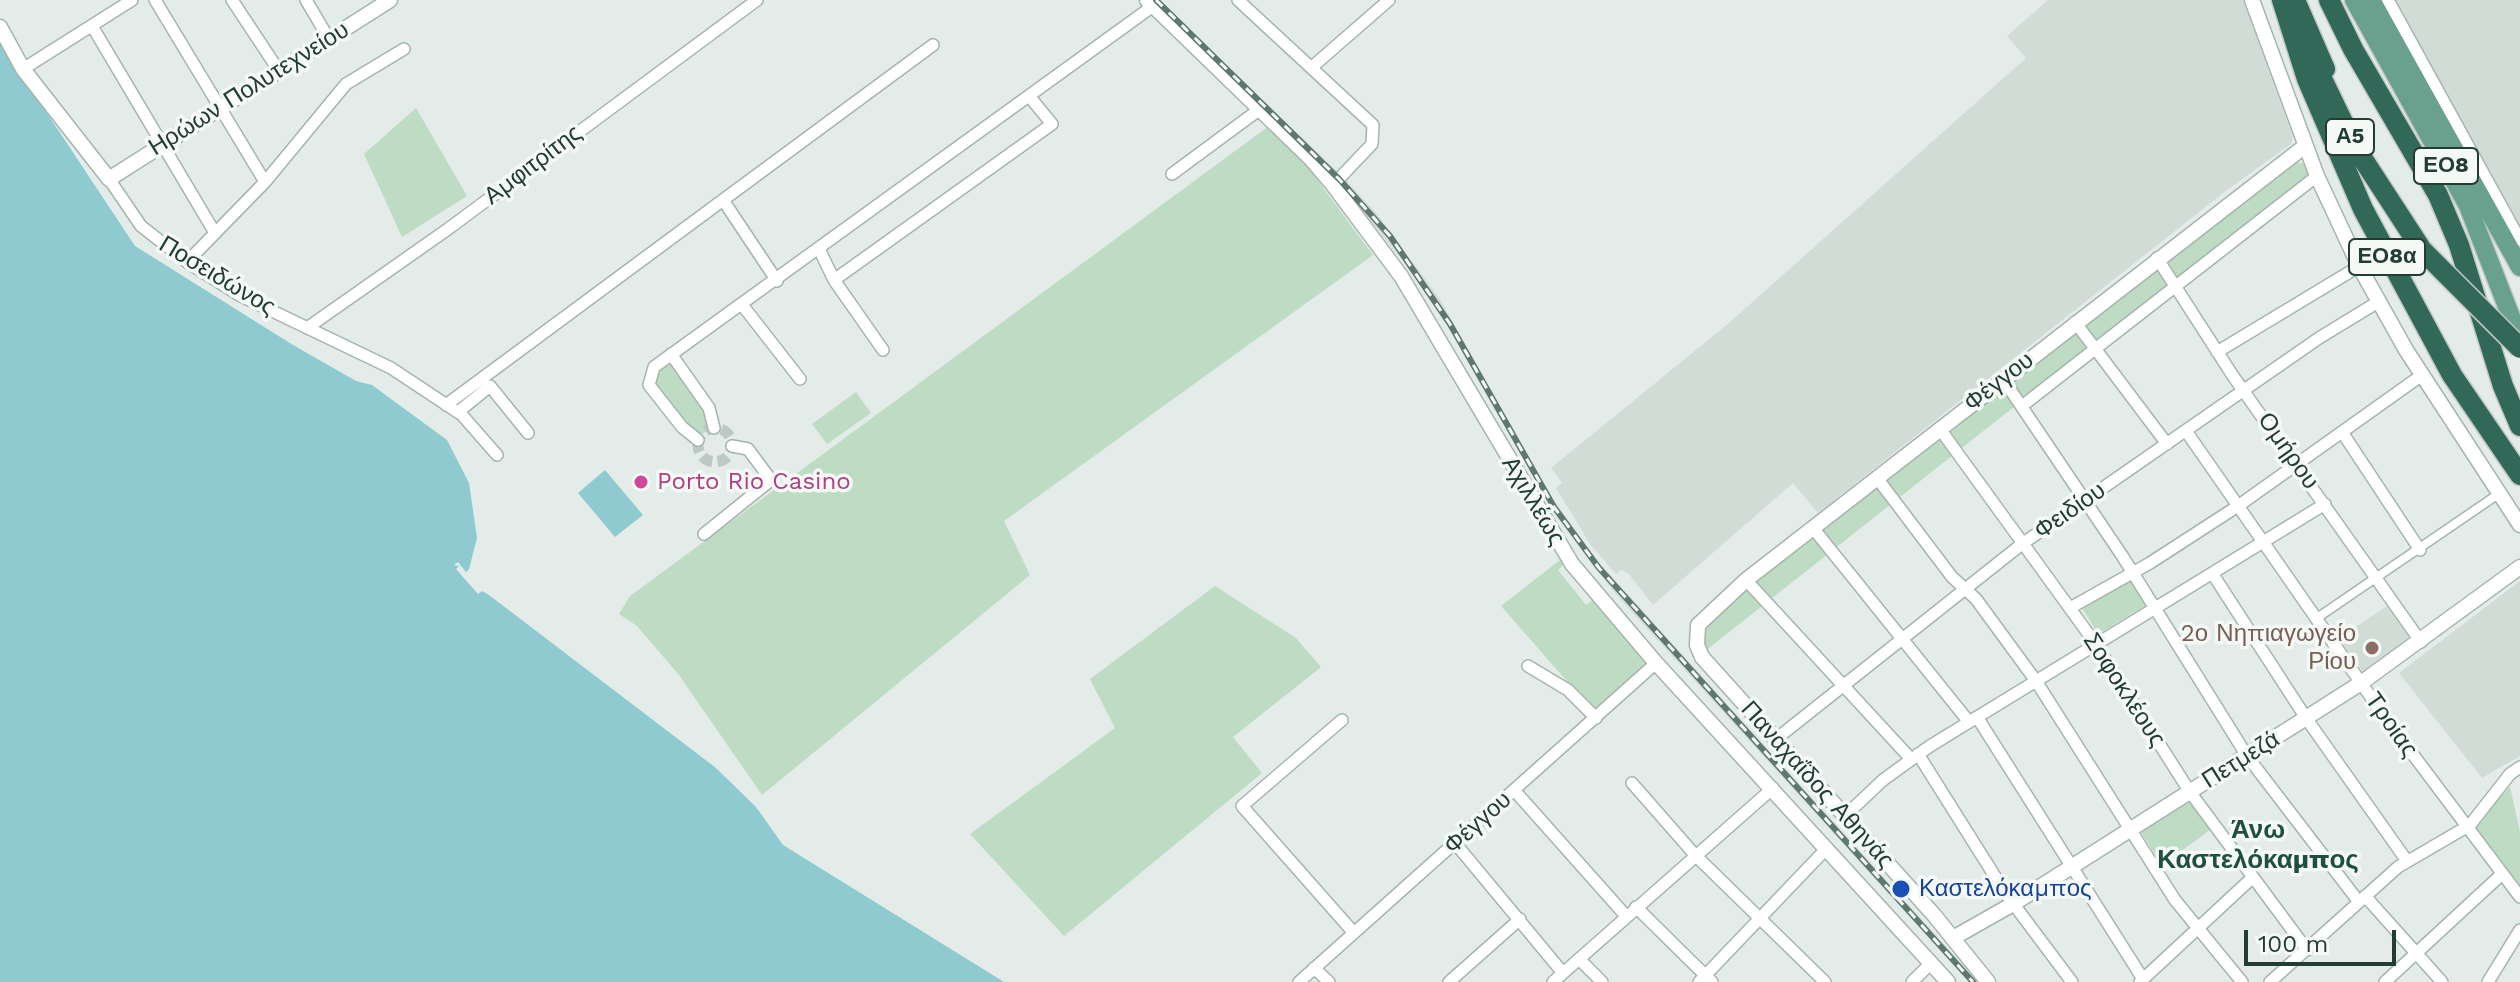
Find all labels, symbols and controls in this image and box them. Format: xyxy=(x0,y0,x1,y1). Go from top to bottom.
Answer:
street label: Ηρώων Πολυτεχνείου xyxy=(144,16,354,162)
street label: Αμφιτρίτης xyxy=(479,119,587,211)
road number: Α5 xyxy=(2326,119,2374,155)
road number: ΕΟ8 xyxy=(2414,148,2478,184)
street label: Ποσειδώνος xyxy=(154,230,280,322)
road number: ΕΟ8α xyxy=(2349,239,2425,275)
street label: Φέγγου xyxy=(1958,346,2040,418)
street label: Ομήρου xyxy=(2251,407,2325,495)
street label: Αχιλλέως xyxy=(1495,451,1571,551)
place label: Porto Rio Casino xyxy=(657,468,851,496)
marker: Porto Rio Casino xyxy=(632,473,650,491)
street label: Φειδίου xyxy=(2029,476,2111,546)
place label: 2ο Νηπιαγωγείο Ρίου xyxy=(2181,620,2356,676)
street label: Σοφοκλέους xyxy=(2077,628,2171,752)
marker: 2ο Νηπιαγωγείο Ρίου xyxy=(2363,639,2381,657)
street label: Τροίας xyxy=(2358,687,2424,763)
street label: Παναχαΐδος Αθηνάς xyxy=(1734,696,1900,874)
street label: Πετμεζά xyxy=(2197,725,2285,795)
street label: Φέγγου xyxy=(1439,785,1517,861)
district label: Άνω Καστελόκαμπος xyxy=(2157,814,2359,876)
place label: Καστελόκαμπος xyxy=(1919,875,2092,903)
marker: Καστελόκαμπος xyxy=(1890,878,1912,900)
scale bar xyxy=(2248,914,2400,964)
text: 100 m xyxy=(2258,930,2328,958)

